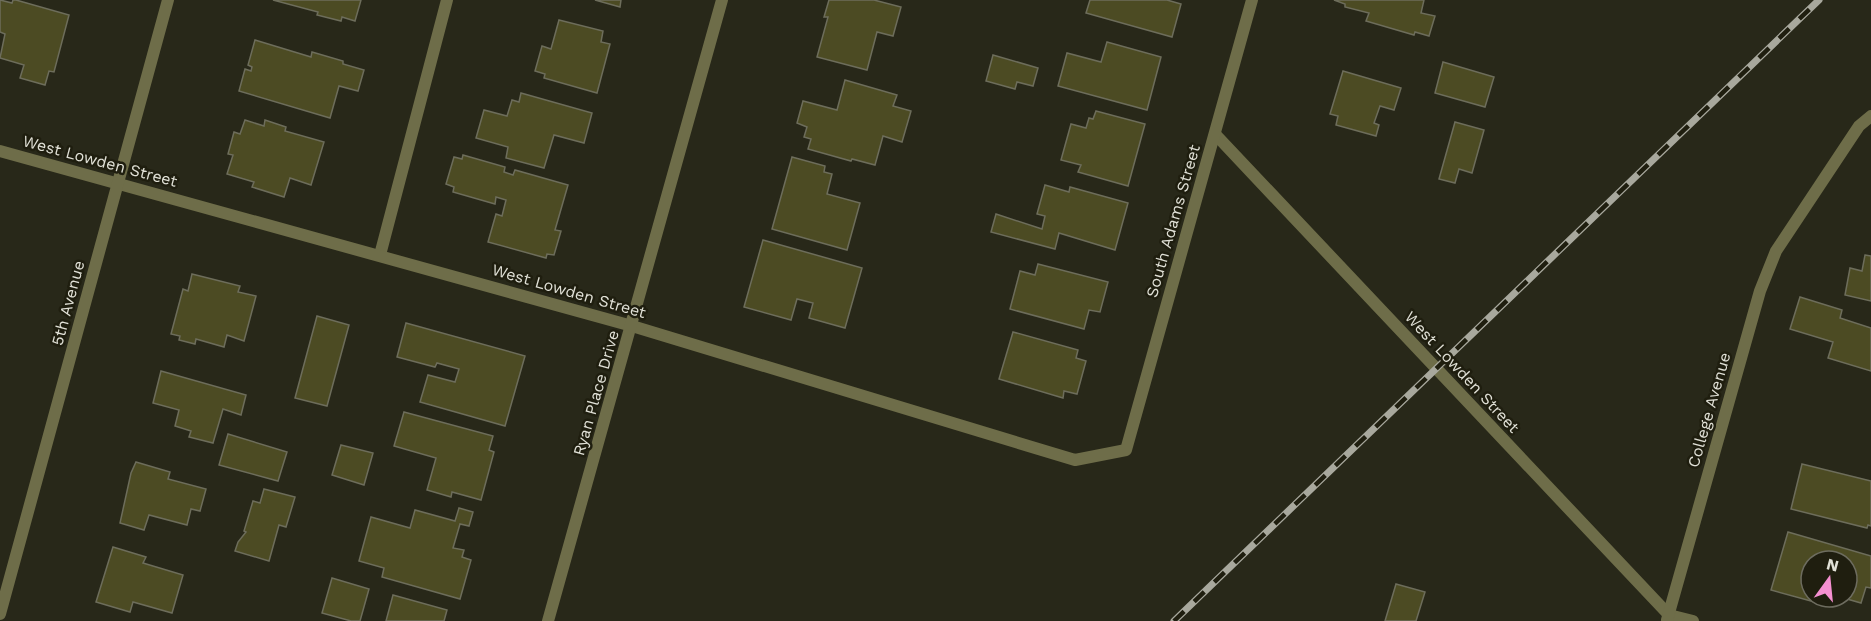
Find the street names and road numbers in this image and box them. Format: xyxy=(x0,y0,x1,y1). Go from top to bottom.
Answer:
street label: West Lowden Street xyxy=(21,131,180,191)
street label: South Adams Street xyxy=(1142,142,1204,300)
street label: 5th Avenue xyxy=(48,258,88,348)
street label: West Lowden Street xyxy=(490,260,648,322)
street label: West Lowden Street xyxy=(1401,307,1523,437)
street label: Ryan Place Drive xyxy=(569,328,623,458)
street label: College Avenue xyxy=(1683,350,1735,470)

